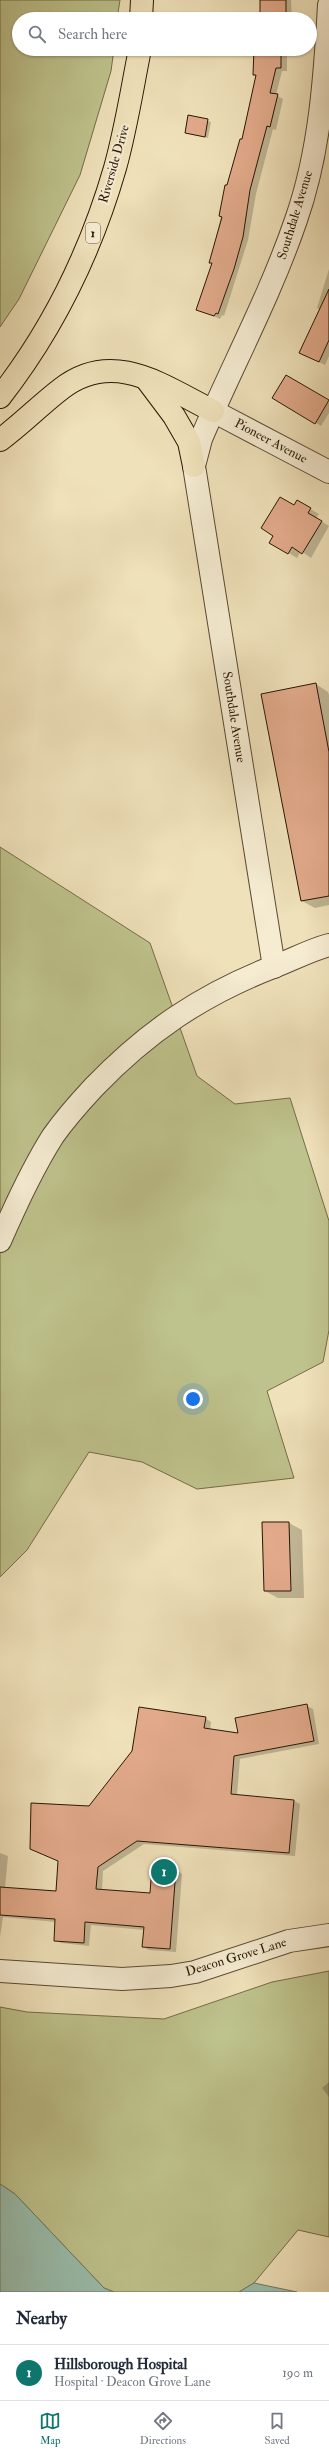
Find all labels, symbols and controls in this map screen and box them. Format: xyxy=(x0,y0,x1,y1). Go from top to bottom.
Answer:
search box xyxy=(12,12,317,56)
icon: search xyxy=(26,23,48,45)
text: Search here xyxy=(58,25,127,44)
street label: Riverside Drive xyxy=(95,122,133,205)
street label: Southdale Avenue xyxy=(274,168,316,261)
road number: 1 xyxy=(86,223,100,243)
street label: Pioneer Avenue xyxy=(232,415,311,467)
street label: Southdale Avenue xyxy=(219,670,249,764)
your location xyxy=(183,1389,203,1409)
pin: 1 xyxy=(151,1857,177,1887)
street label: Deacon Grove Lane xyxy=(184,1934,289,1980)
text: Nearby xyxy=(16,2308,67,2329)
text: Hillsborough Hospital xyxy=(54,2355,187,2374)
text: 1 xyxy=(27,2365,31,2381)
text: 190 m xyxy=(282,2365,313,2381)
text: Hospital · Deacon Grove Lane xyxy=(54,2374,211,2390)
tab: Map xyxy=(39,2410,61,2447)
tab: Directions xyxy=(140,2410,186,2447)
tab: Saved xyxy=(265,2410,290,2447)

